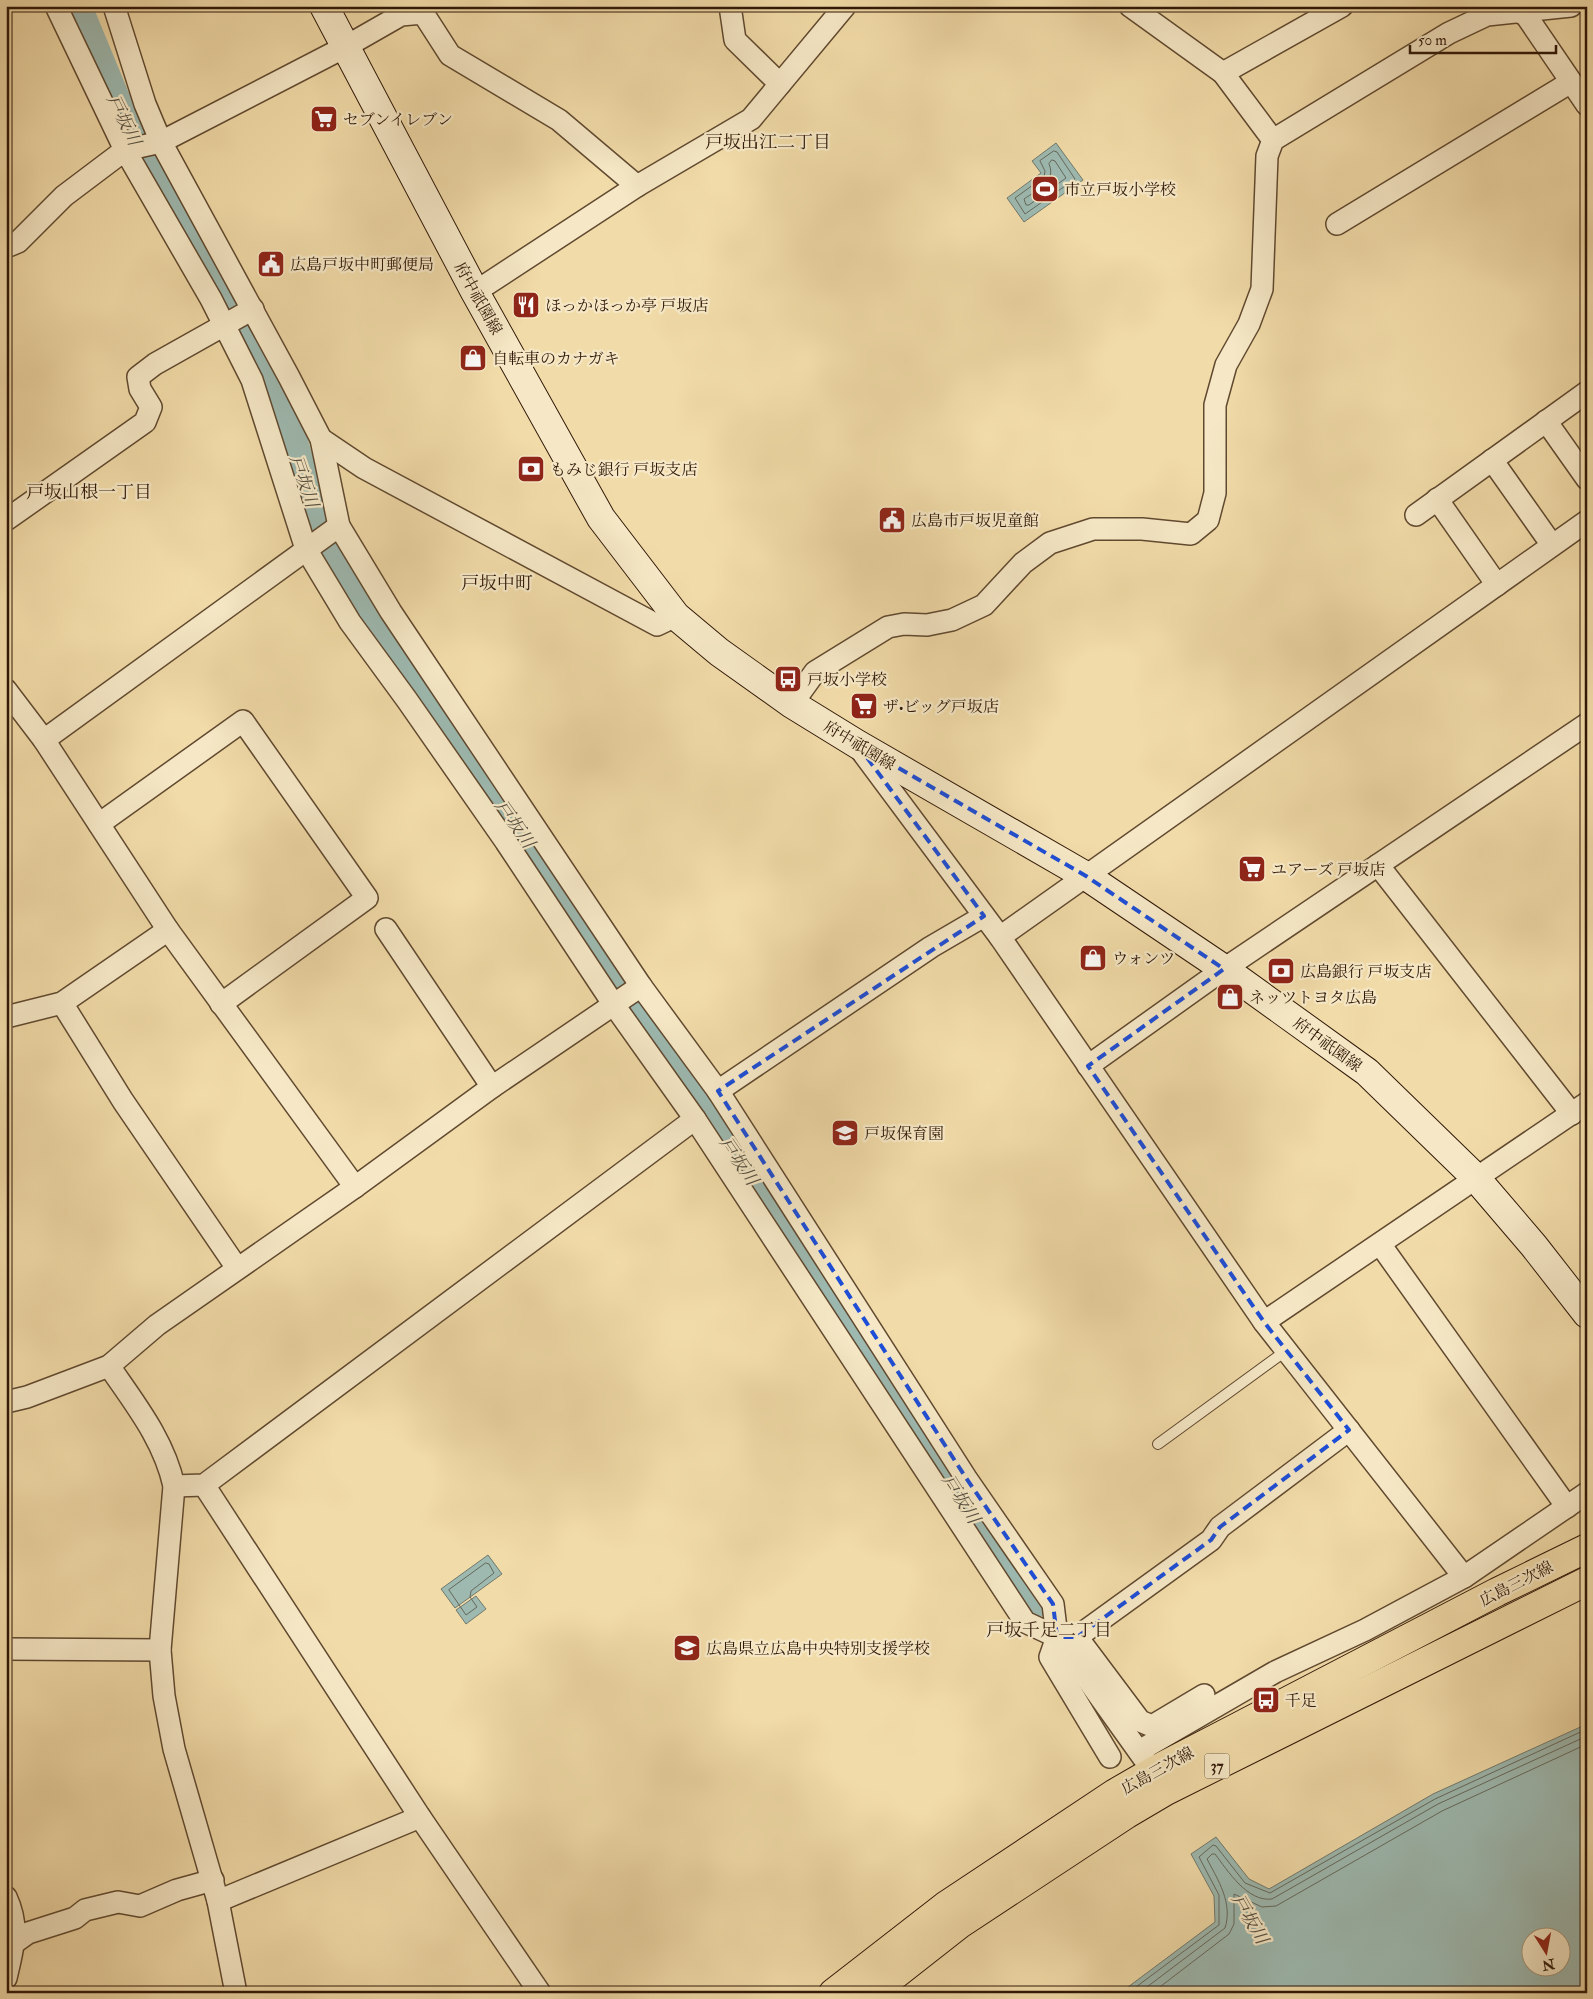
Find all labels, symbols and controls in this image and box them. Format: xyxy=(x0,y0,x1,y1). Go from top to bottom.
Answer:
scale bar xyxy=(1410,22,1557,54)
text: 50 m xyxy=(1418,31,1447,50)
water label: 戸坂川 xyxy=(101,91,147,151)
supermarket icon: セブンイレブン xyxy=(309,104,339,134)
place label: セブンイレブン xyxy=(343,110,453,130)
district label: 戸坂出江二丁目 xyxy=(705,131,831,154)
sports icon: 市立戸坂小学校 xyxy=(1030,174,1060,204)
place label: 市立戸坂小学校 xyxy=(1064,180,1176,200)
public building icon: 広島戸坂中町郵便局 xyxy=(256,249,286,279)
place label: 広島戸坂中町郵便局 xyxy=(290,255,434,275)
street label: 府中祇園線 xyxy=(450,259,506,338)
restaurant icon: ほっかほっか亭 戸坂店 xyxy=(511,290,541,320)
place label: ほっかほっか亭 戸坂店 xyxy=(545,296,708,316)
shop icon: 自転車のカナガキ xyxy=(458,343,488,373)
place label: 自転車のカナガキ xyxy=(492,349,620,369)
water label: 戸坂川 xyxy=(284,452,324,512)
bank icon: もみじ銀行 戸坂支店 xyxy=(516,454,546,484)
place label: もみじ銀行 戸坂支店 xyxy=(550,460,697,480)
district label: 戸坂山根一丁目 xyxy=(26,481,152,504)
public building icon: 広島市戸坂児童館 xyxy=(877,505,907,535)
place label: 広島市戸坂児童館 xyxy=(911,511,1039,531)
district label: 戸坂中町 xyxy=(461,572,533,595)
bus stop icon: 戸坂小学校 xyxy=(773,664,803,694)
place label: 戸坂小学校 xyxy=(807,670,887,690)
supermarket icon: ザ•ビッグ戸坂店 xyxy=(849,691,879,721)
place label: ザ•ビッグ戸坂店 xyxy=(883,697,999,717)
street label: 府中祇園線 xyxy=(820,717,899,775)
water label: 戸坂川 xyxy=(490,796,541,855)
supermarket icon: ユアーズ 戸坂店 xyxy=(1237,854,1267,884)
place label: ユアーズ 戸坂店 xyxy=(1271,860,1385,880)
shop icon: ウォンツ xyxy=(1078,943,1108,973)
place label: ウォンツ xyxy=(1112,949,1175,969)
bank icon: 広島銀行 戸坂支店 xyxy=(1266,956,1296,986)
place label: 広島銀行 戸坂支店 xyxy=(1300,962,1431,982)
shop icon: ネッツトヨタ広島 xyxy=(1215,982,1245,1012)
place label: ネッツトヨタ広島 xyxy=(1249,988,1377,1008)
street label: 府中祇園線 xyxy=(1289,1013,1366,1076)
school or university icon: 戸坂保育園 xyxy=(830,1118,860,1148)
place label: 戸坂保育園 xyxy=(864,1124,944,1144)
water label: 戸坂川 xyxy=(714,1132,764,1192)
water label: 戸坂川 xyxy=(937,1470,986,1530)
street label: 広島三次線 xyxy=(1476,1557,1557,1611)
district label: 戸坂千足二丁目 xyxy=(986,1619,1112,1642)
school or university icon: 広島県立広島中央特別支援学校 xyxy=(672,1633,702,1663)
place label: 広島県立広島中央特別支援学校 xyxy=(706,1639,930,1659)
bus stop icon: 千足 xyxy=(1251,1685,1281,1715)
place label: 千足 xyxy=(1285,1691,1317,1711)
street label: 広島三次線 xyxy=(1118,1743,1197,1799)
road number: 37 xyxy=(1204,1754,1230,1778)
water label: 戸坂川 xyxy=(1226,1890,1274,1950)
north arrow xyxy=(1520,1926,1570,1976)
text: N xyxy=(1540,1955,1557,1974)

